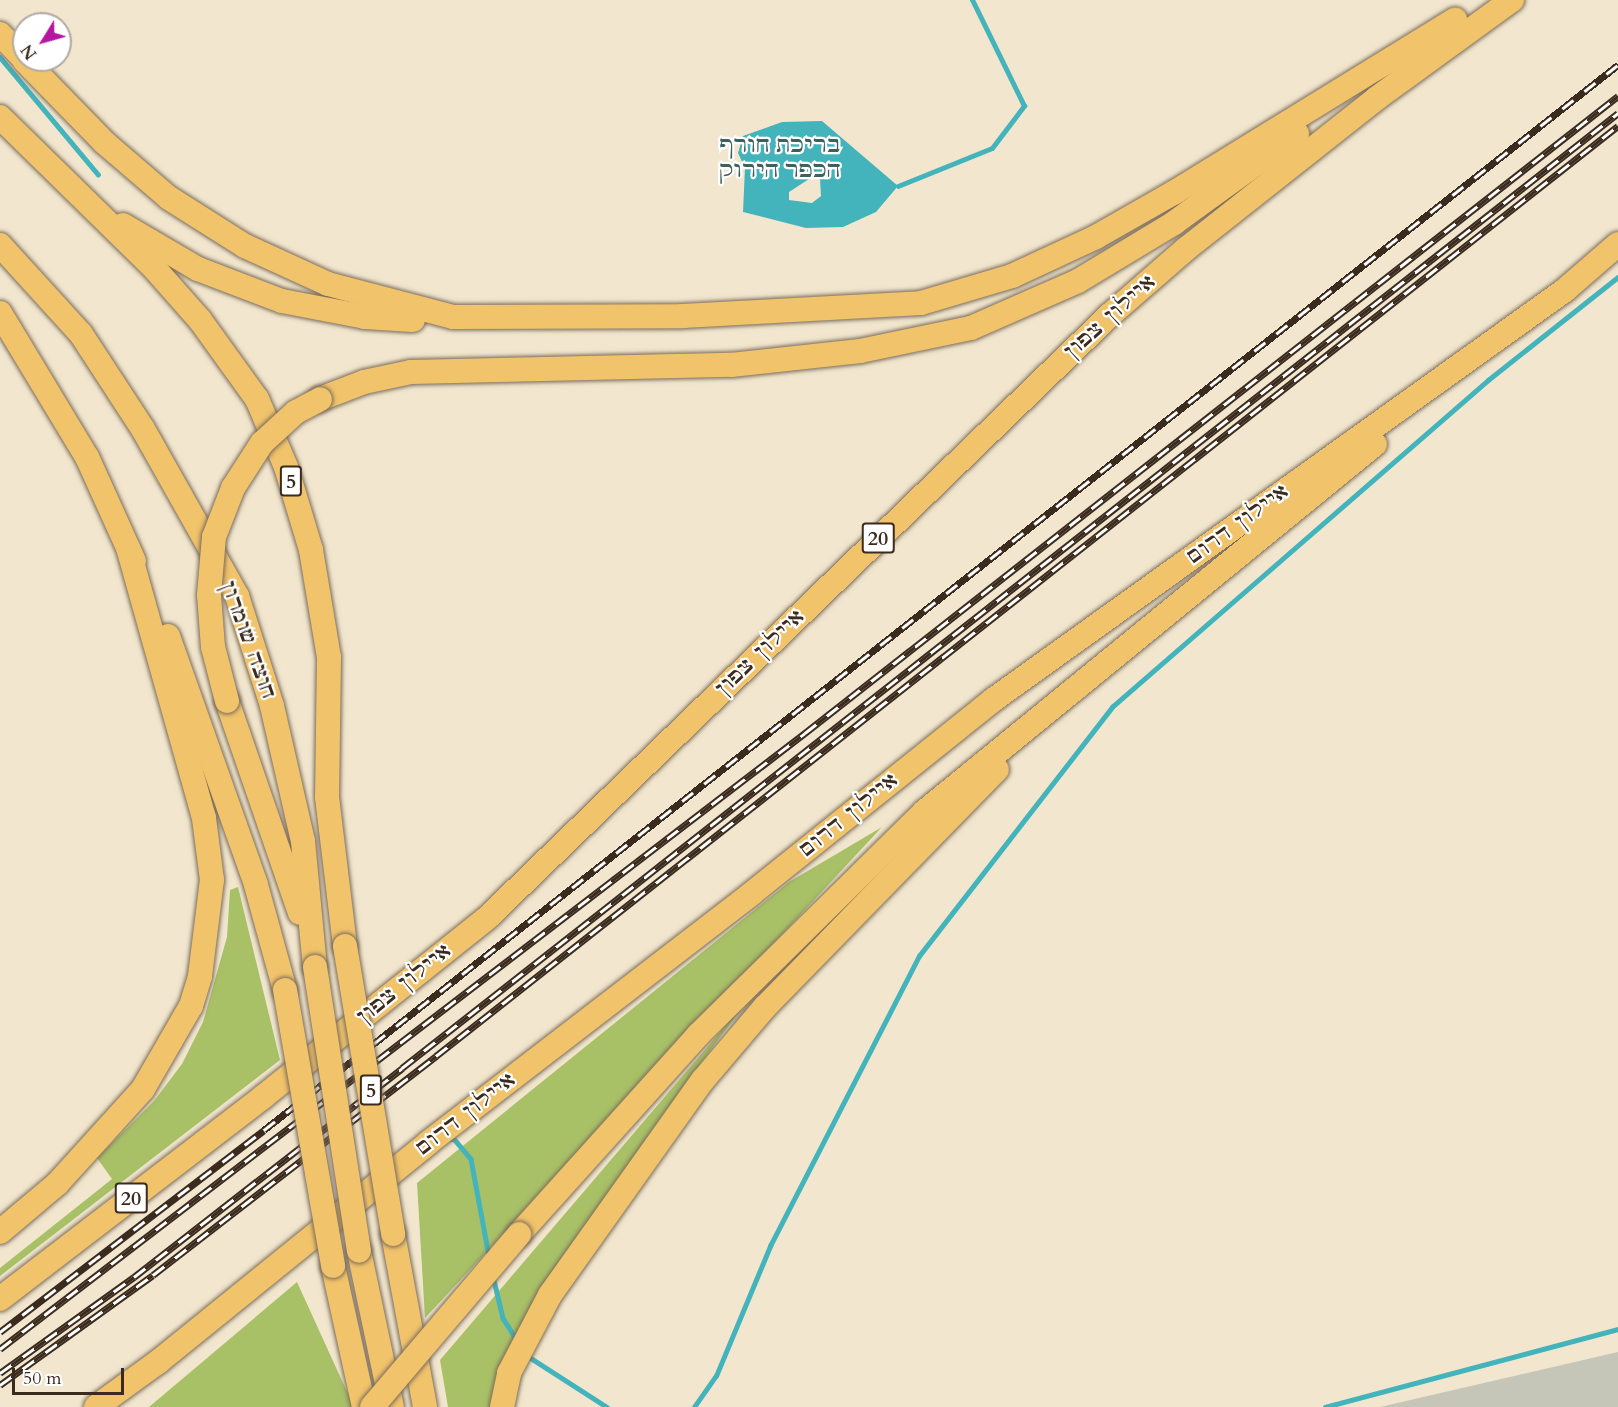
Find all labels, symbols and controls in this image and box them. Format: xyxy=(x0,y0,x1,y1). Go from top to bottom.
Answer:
north arrow xyxy=(12,12,72,72)
text: N xyxy=(16,39,42,64)
water label: בריכת חורף הכפר הירוק xyxy=(719,132,841,184)
street label: איילון צפון xyxy=(1061,271,1159,363)
road number: 5 xyxy=(279,464,303,498)
street label: איילון דרום xyxy=(1184,480,1292,568)
road number: 20 xyxy=(862,521,894,555)
street label: חוצה שומרון xyxy=(216,580,280,700)
street label: איילון צפון xyxy=(712,606,808,700)
street label: איילון דרום xyxy=(797,769,901,861)
street label: איילון צפון xyxy=(354,940,454,1028)
street label: איילון דרום xyxy=(413,1069,519,1159)
road number: 5 xyxy=(359,1073,383,1107)
road number: 20 xyxy=(114,1181,148,1215)
scale bar xyxy=(15,1356,128,1394)
text: 50 m xyxy=(23,1366,62,1391)

